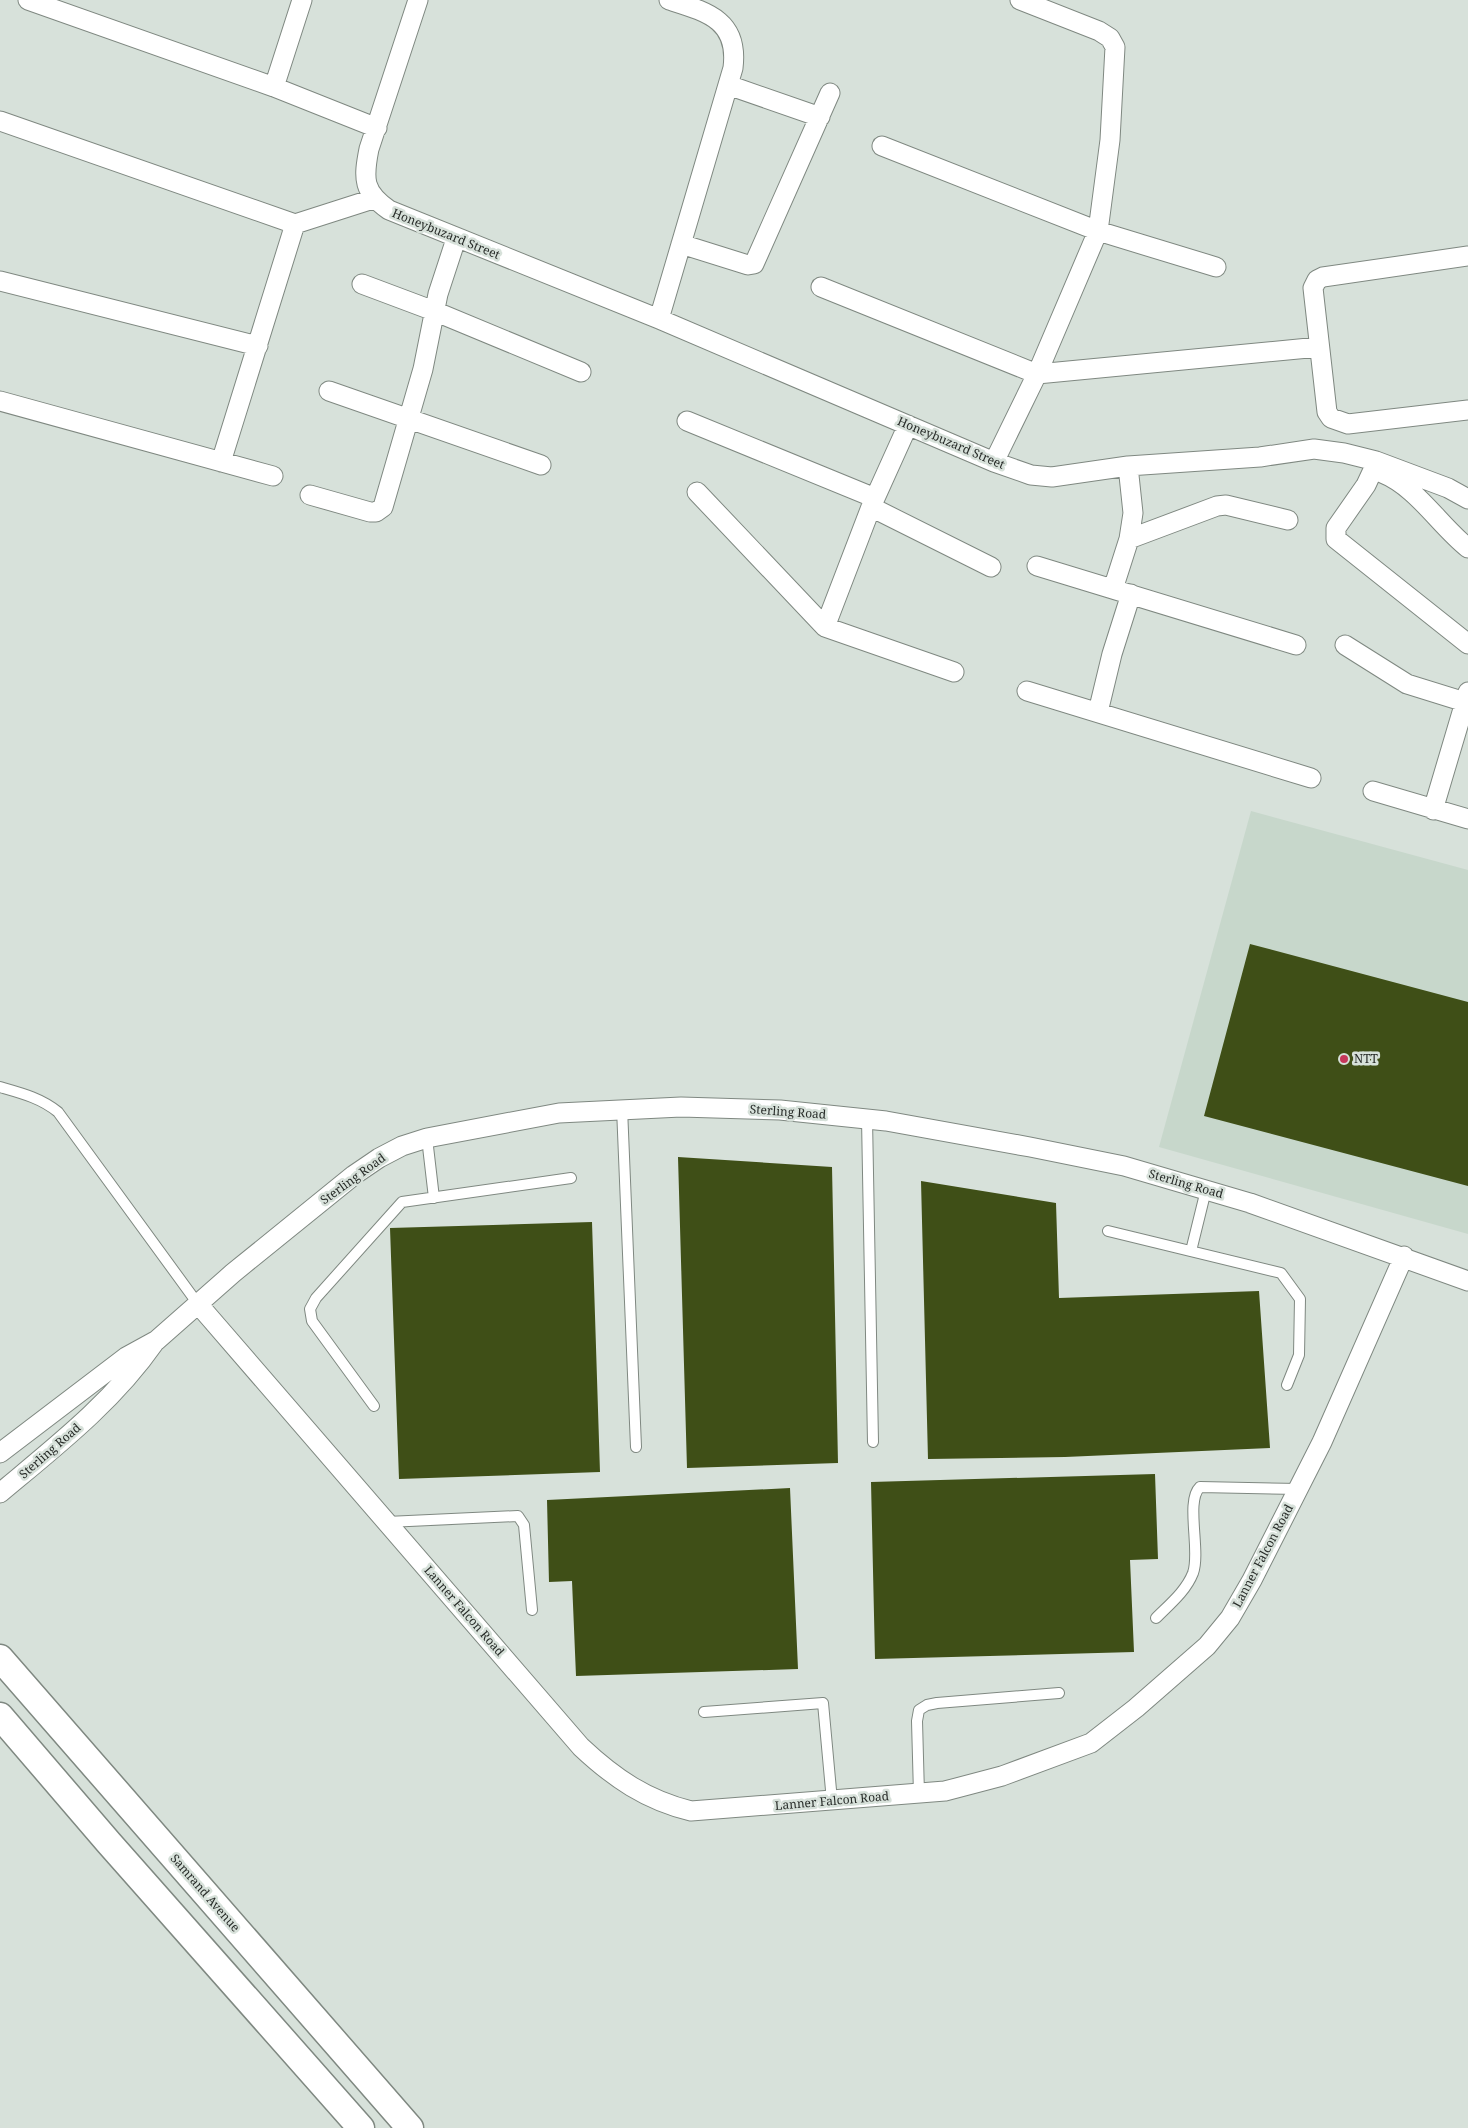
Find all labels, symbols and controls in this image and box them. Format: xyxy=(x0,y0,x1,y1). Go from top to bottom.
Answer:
street label: Honeybuzard Street xyxy=(390,204,503,263)
street label: Honeybuzard Street xyxy=(895,412,1007,473)
place label: NTT xyxy=(1354,1050,1379,1067)
marker: NTT xyxy=(1338,1053,1350,1065)
street label: Sterling Road xyxy=(749,1100,827,1123)
street label: Sterling Road xyxy=(317,1149,389,1208)
street label: Sterling Road xyxy=(1147,1165,1226,1202)
street label: Sterling Road xyxy=(15,1419,85,1482)
street label: Lanner Falcon Road xyxy=(1228,1501,1297,1610)
street label: Lanner Falcon Road xyxy=(420,1562,509,1660)
street label: Lanner Falcon Road xyxy=(774,1787,890,1814)
street label: Samrand Avenue xyxy=(167,1850,244,1935)

